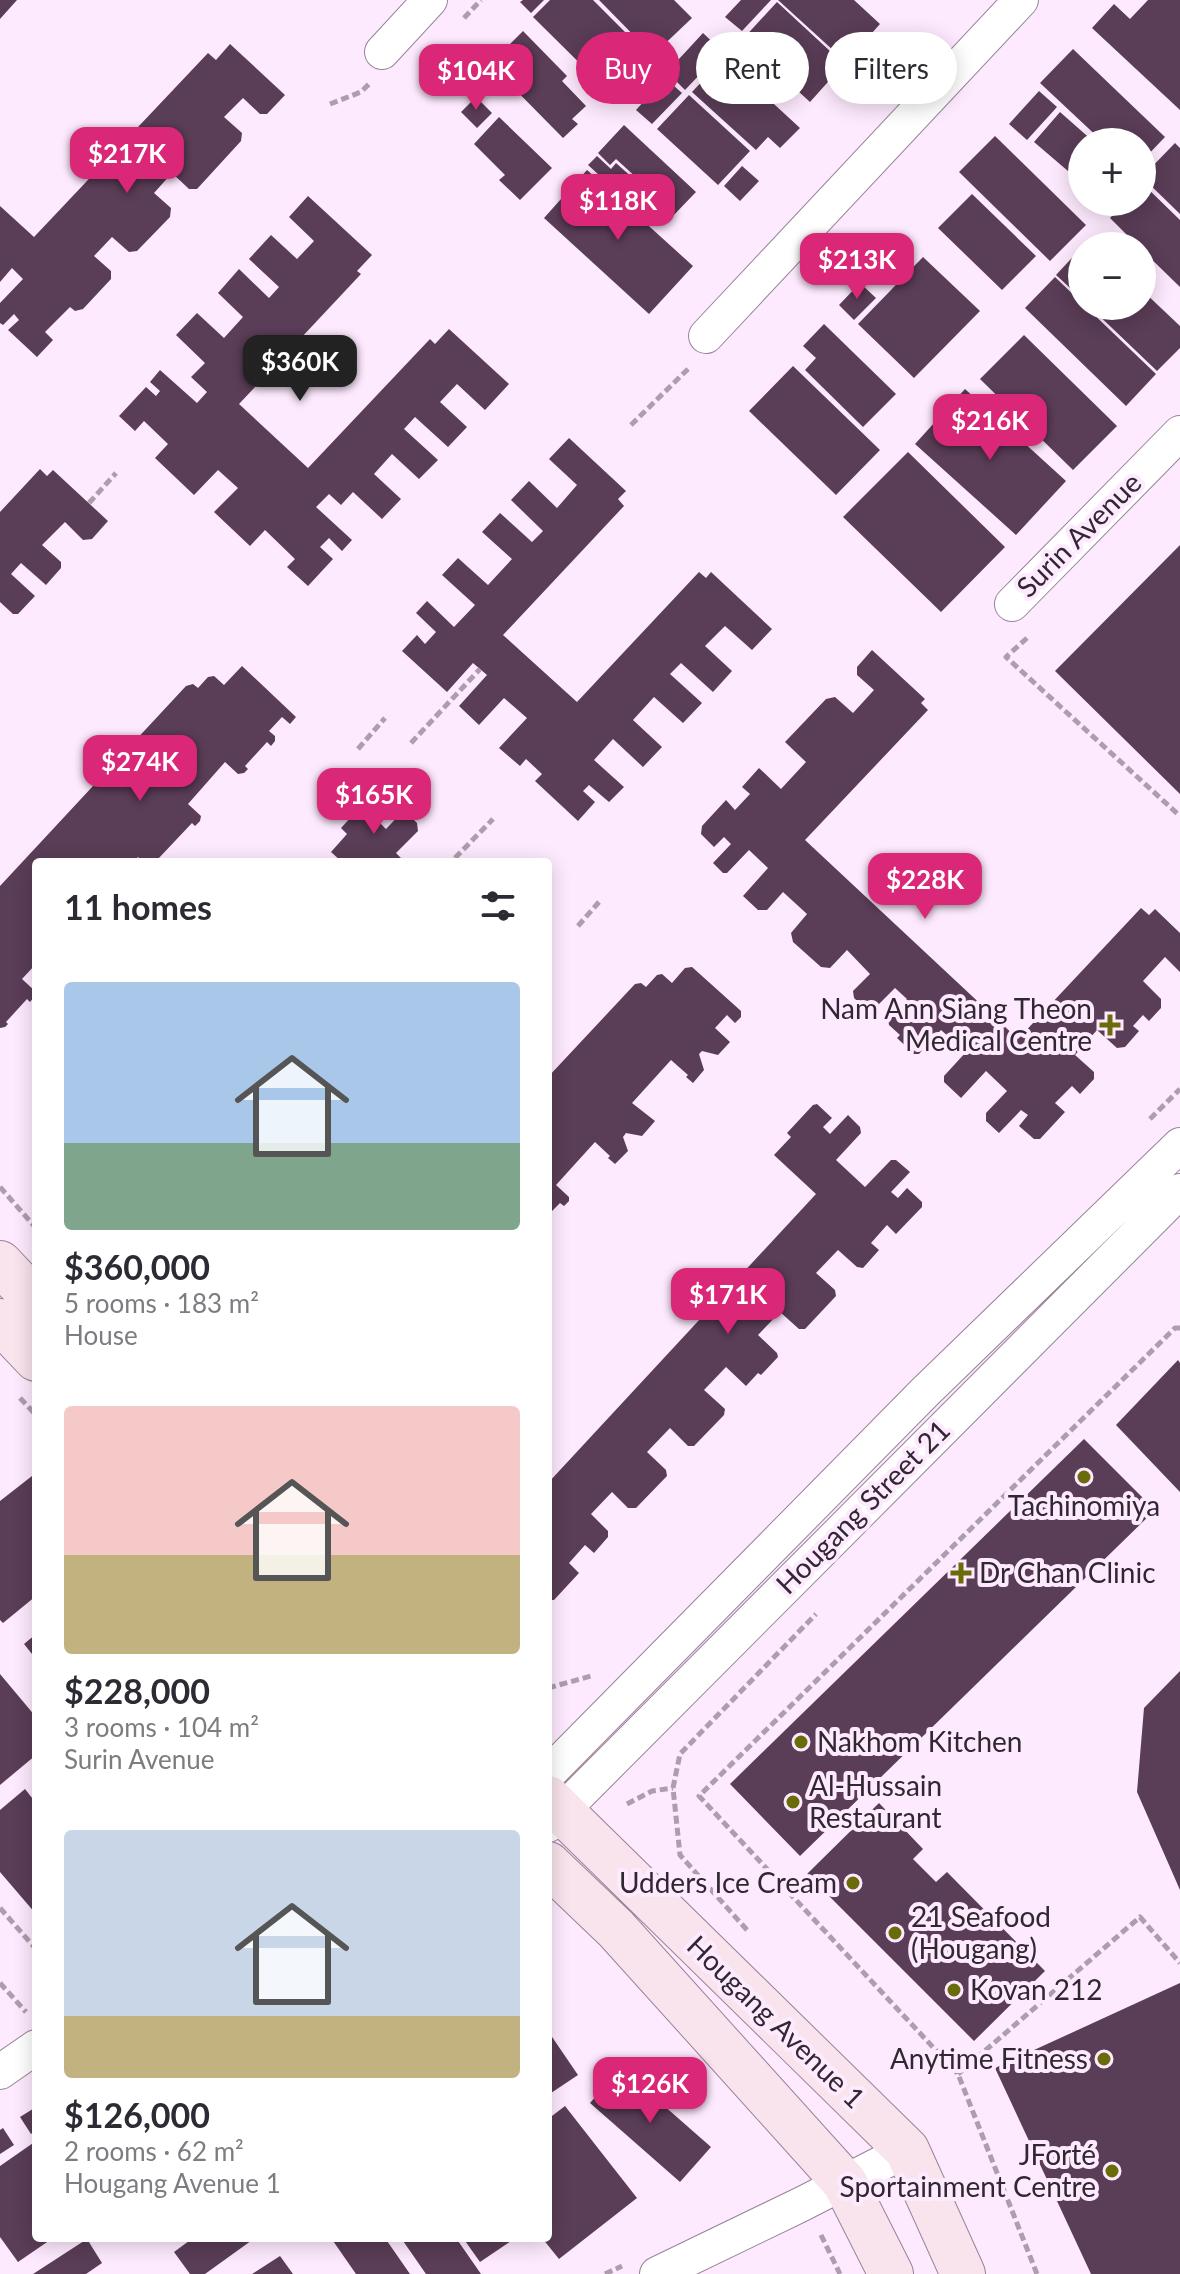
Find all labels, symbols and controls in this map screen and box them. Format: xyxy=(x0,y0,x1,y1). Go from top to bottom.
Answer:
chip: Buy xyxy=(576,32,680,104)
chip: Rent xyxy=(696,32,809,104)
chip: Filters xyxy=(825,32,957,104)
pin: $104K xyxy=(420,44,532,112)
text: $104K xyxy=(437,54,515,86)
pin: $217K xyxy=(71,127,183,195)
map controls xyxy=(1068,128,1156,320)
button: + xyxy=(1068,128,1156,216)
text: $217K xyxy=(88,137,166,169)
pin: $118K xyxy=(562,174,674,242)
text: $118K xyxy=(579,184,657,216)
button: − xyxy=(1068,232,1156,320)
pin: $213K xyxy=(801,233,913,301)
text: $213K xyxy=(818,243,896,275)
pin: $360K xyxy=(244,335,356,403)
text: $360K xyxy=(261,345,339,377)
pin: $216K xyxy=(934,394,1046,462)
text: $216K xyxy=(951,404,1029,436)
street label: Surin Avenue xyxy=(1009,465,1148,604)
pin: $274K xyxy=(84,735,196,803)
text: $274K xyxy=(101,745,179,777)
pin: $165K xyxy=(318,768,430,836)
text: $165K xyxy=(335,778,413,810)
pin: $228K xyxy=(869,853,981,921)
text: $228K xyxy=(886,863,964,895)
icon: filters xyxy=(476,884,520,928)
text: 11 homes xyxy=(64,886,212,927)
place label: Nam Ann Siang Theon Medical Centre xyxy=(820,991,1092,1057)
marker: Nam Ann Siang Theon Medical Centre xyxy=(1099,1014,1121,1036)
icon: home xyxy=(220,1034,364,1178)
text: $360,000 xyxy=(64,1246,210,1287)
pin: $171K xyxy=(672,1268,784,1336)
text: $171K xyxy=(689,1278,767,1310)
text: 5 rooms · 183 m² xyxy=(64,1287,259,1319)
text: House xyxy=(64,1319,138,1351)
street label: Hougang Street 21 xyxy=(768,1412,956,1600)
icon: home xyxy=(220,1458,364,1602)
marker: Tachinomiya xyxy=(1075,1468,1093,1486)
place label: Tachinomiya xyxy=(1008,1488,1160,1522)
place label: Dr Chan Clinic xyxy=(979,1555,1156,1589)
marker: Dr Chan Clinic xyxy=(950,1562,972,1584)
text: $228,000 xyxy=(64,1670,210,1711)
text: 3 rooms · 104 m² xyxy=(64,1711,259,1743)
place label: Nakhom Kitchen xyxy=(817,1724,1022,1758)
marker: Nakhom Kitchen xyxy=(792,1733,810,1751)
text: Surin Avenue xyxy=(64,1743,214,1775)
place label: Al-Hussain Restaurant xyxy=(809,1768,942,1834)
marker: Al-Hussain Restaurant xyxy=(784,1793,802,1811)
place label: Udders Ice Cream xyxy=(619,1865,837,1899)
marker: Udders Ice Cream xyxy=(844,1874,862,1892)
icon: home xyxy=(220,1882,364,2026)
place label: 21 Seafood (Hougang) xyxy=(911,1899,1051,1965)
marker: 21 Seafood (Hougang) xyxy=(886,1924,904,1942)
street label: Hougang Avenue 1 xyxy=(681,1928,872,2115)
place label: Kovan 212 xyxy=(970,1972,1103,2006)
marker: Kovan 212 xyxy=(945,1981,963,1999)
place label: Anytime Fitness xyxy=(890,2041,1088,2075)
marker: Anytime Fitness xyxy=(1095,2050,1113,2068)
pin: $126K xyxy=(594,2057,706,2125)
text: $126K xyxy=(611,2067,689,2099)
text: $126,000 xyxy=(64,2094,210,2135)
text: 2 rooms · 62 m² xyxy=(64,2135,244,2167)
place label: JForté Sportainment Centre xyxy=(840,2137,1096,2203)
marker: JForté Sportainment Centre xyxy=(1103,2162,1121,2180)
text: Hougang Avenue 1 xyxy=(64,2167,281,2199)

